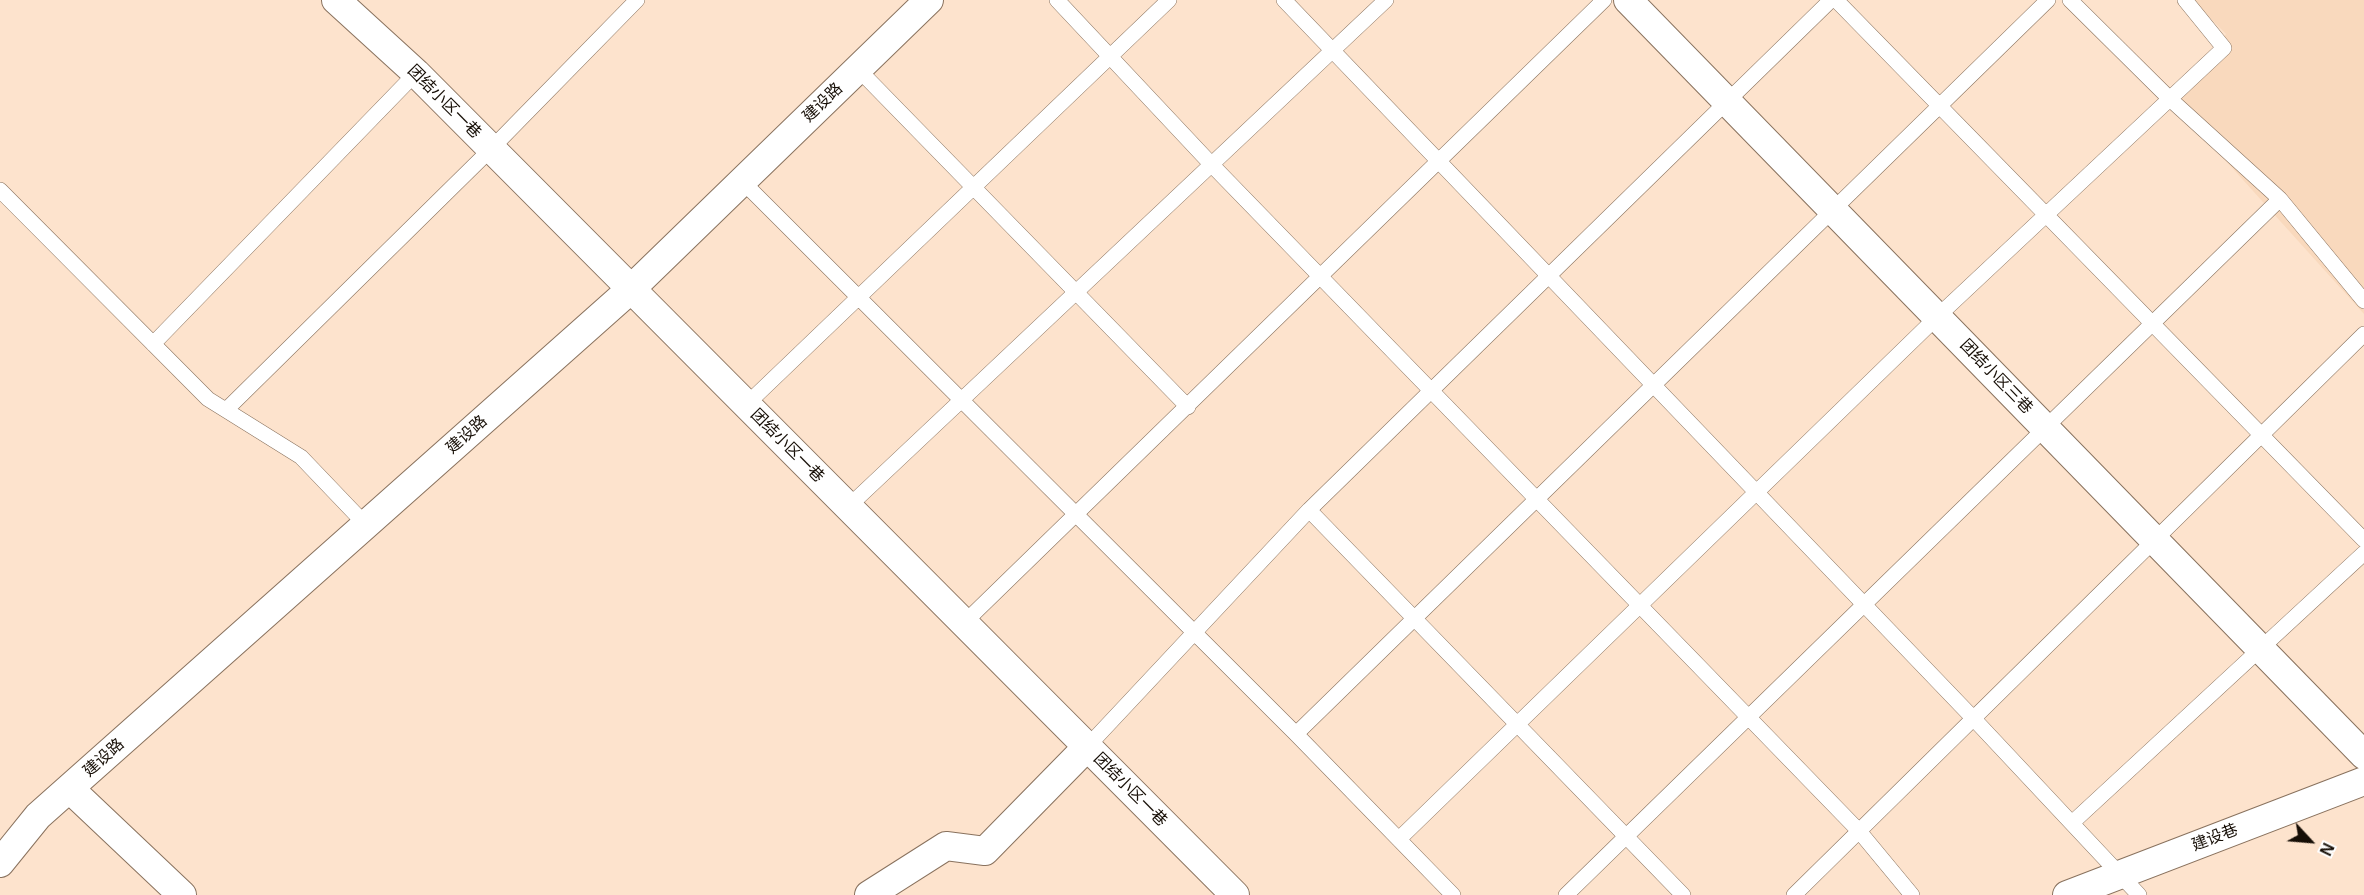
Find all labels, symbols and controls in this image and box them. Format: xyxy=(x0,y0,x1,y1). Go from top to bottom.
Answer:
street label: 团结小区一巷 xyxy=(403,61,485,143)
street label: 建设路 xyxy=(799,79,847,127)
street label: 团结小区三巷 xyxy=(1956,336,2036,418)
street label: 团结小区一巷 xyxy=(746,405,828,487)
street label: 建设路 xyxy=(443,412,491,458)
street label: 建设路 xyxy=(80,735,128,781)
street label: 团结小区一巷 xyxy=(1089,749,1171,831)
north arrow xyxy=(2280,811,2340,871)
street label: 建设巷 xyxy=(2189,820,2241,856)
text: N xyxy=(2316,840,2337,858)

